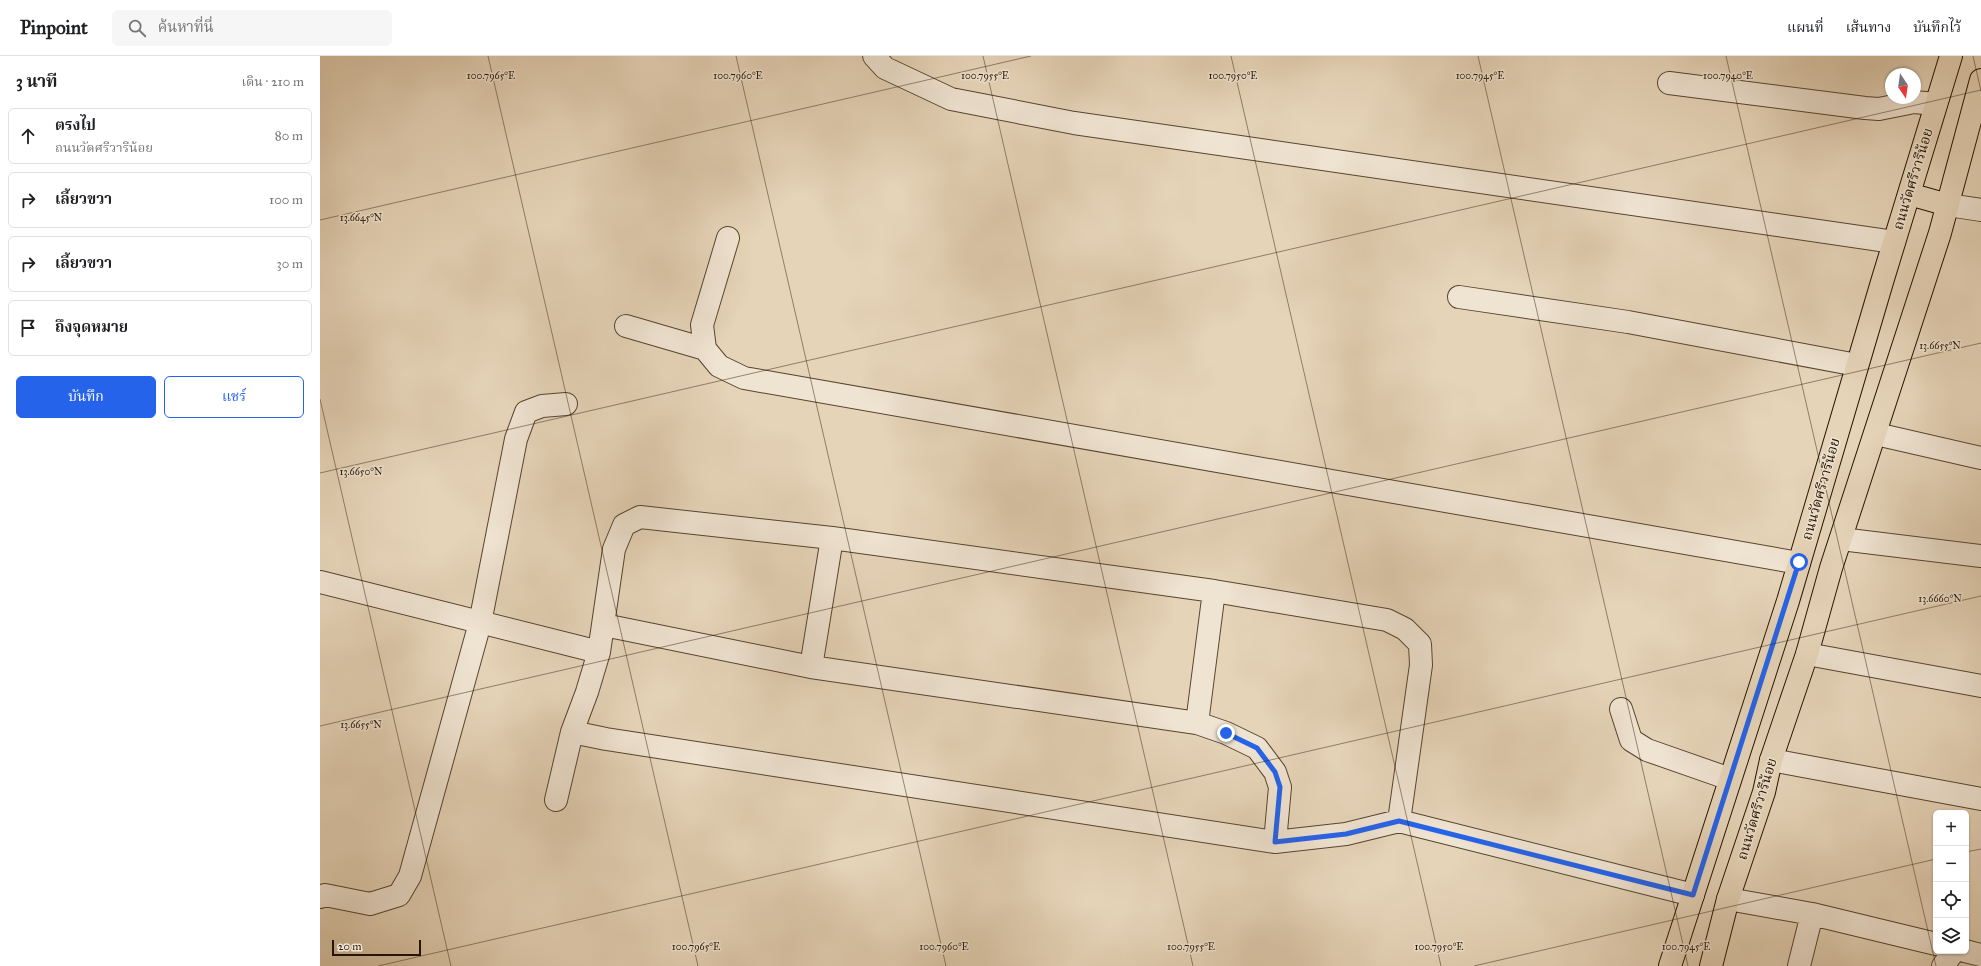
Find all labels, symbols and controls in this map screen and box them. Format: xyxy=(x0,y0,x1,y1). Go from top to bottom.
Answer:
search box xyxy=(112,10,392,46)
text: Pinpoint xyxy=(20,16,88,39)
icon: search xyxy=(126,17,148,39)
text: ค้นหาที่นี่ xyxy=(158,18,214,36)
text: แผนที่ xyxy=(1787,19,1824,36)
text: เส้นทาง xyxy=(1846,19,1891,36)
text: บันทึกไว้ xyxy=(1913,19,1961,36)
north arrow xyxy=(1885,68,1921,104)
text: 100.7965°E xyxy=(467,70,515,82)
text: 100.7960°E xyxy=(713,70,763,82)
text: 100.7955°E xyxy=(961,70,1009,82)
text: 100.7950°E xyxy=(1209,70,1257,82)
text: 100.7945°E xyxy=(1456,70,1504,82)
text: 100.7940°E xyxy=(1703,70,1753,82)
text: 3 นาที xyxy=(16,71,58,92)
text: เดิน · 210 m xyxy=(241,74,304,90)
text: ตรงไป xyxy=(55,116,96,134)
icon: ahead xyxy=(17,125,39,147)
street label: ถนนวัดศรีวารีน้อย xyxy=(1889,126,1937,232)
text: 80 m xyxy=(275,128,303,144)
text: ถนนวัดศรีวารีน้อย xyxy=(55,140,153,156)
icon: right xyxy=(17,189,39,211)
text: เลี้ยวขวา xyxy=(55,190,112,208)
text: 100 m xyxy=(269,192,303,208)
text: 13.6645°N xyxy=(340,212,383,224)
icon: right xyxy=(17,253,39,275)
text: เลี้ยวขวา xyxy=(55,254,112,272)
text: 30 m xyxy=(277,256,303,272)
icon: arrive xyxy=(17,317,39,339)
text: ถึงจุดหมาย xyxy=(55,318,128,336)
text: 13.6655°N xyxy=(1919,340,1961,352)
button: บันทึก xyxy=(16,376,156,418)
button: แชร์ xyxy=(164,376,304,418)
street label: ถนนวัดศรีวารีน้อย xyxy=(1798,436,1844,542)
text: 13.6650°N xyxy=(340,466,383,478)
route start xyxy=(1790,553,1808,571)
text: 13.6660°N xyxy=(1918,593,1962,605)
text: 13.6655°N xyxy=(340,719,382,731)
route end xyxy=(1217,724,1235,742)
street label: ถนนวัดศรีวารีน้อย xyxy=(1733,756,1781,862)
map controls xyxy=(1933,810,1969,954)
button: + xyxy=(1933,810,1969,846)
button: − xyxy=(1933,846,1969,882)
button: locate xyxy=(1933,882,1969,918)
button: layers xyxy=(1933,918,1969,954)
scale bar xyxy=(332,938,421,957)
text: 20 m xyxy=(338,940,361,953)
text: 100.7965°E xyxy=(672,941,720,953)
text: 100.7960°E xyxy=(919,941,969,953)
text: 100.7955°E xyxy=(1167,941,1215,953)
text: 100.7950°E xyxy=(1415,941,1463,953)
text: 100.7945°E xyxy=(1662,941,1710,953)

